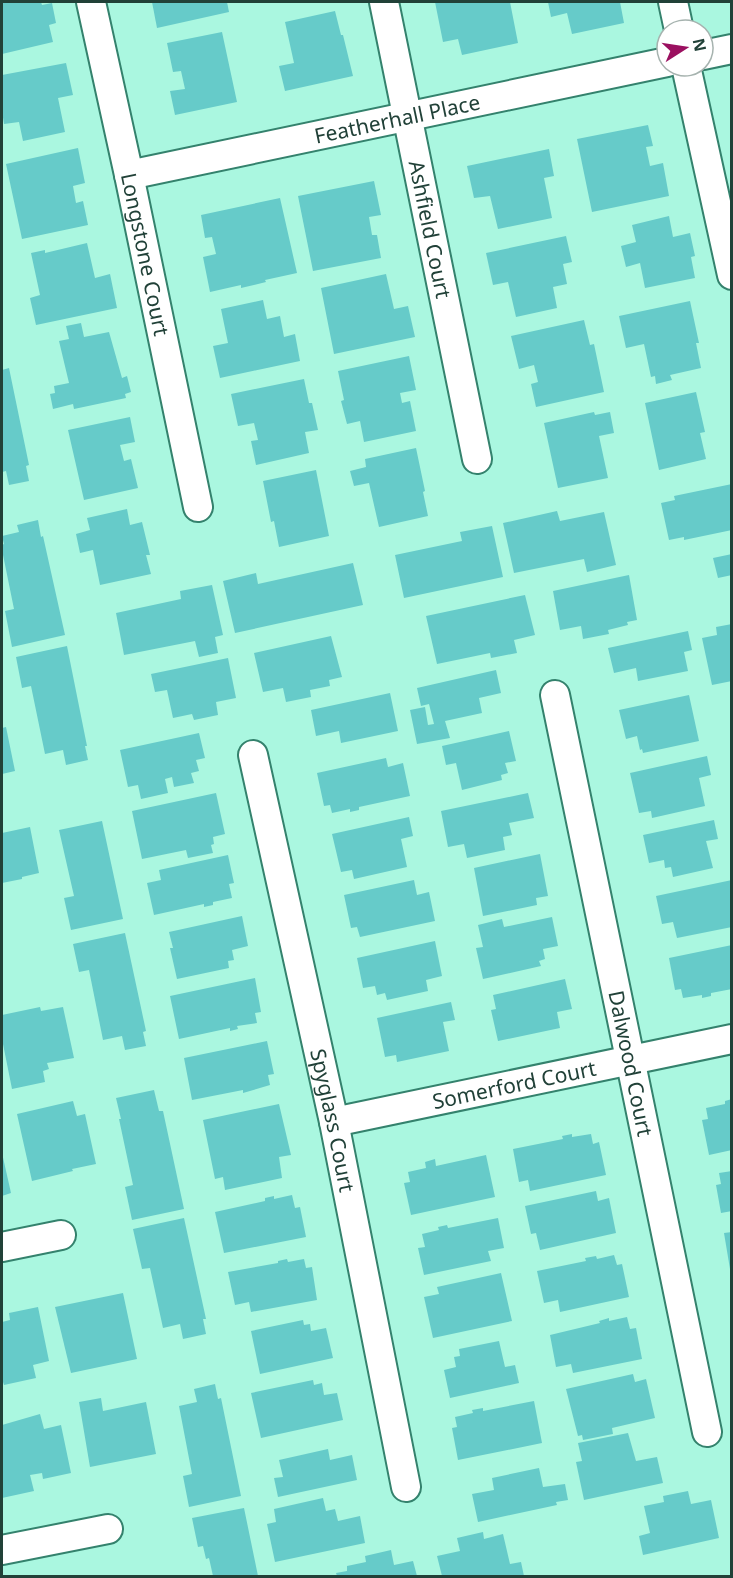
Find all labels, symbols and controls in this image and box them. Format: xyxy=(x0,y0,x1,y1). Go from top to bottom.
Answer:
north arrow xyxy=(655,18,715,78)
text: N xyxy=(688,36,712,54)
street label: Featherhall Place xyxy=(312,88,483,150)
street label: Ashfield Court xyxy=(403,158,458,301)
street label: Longstone Court xyxy=(115,170,176,338)
street label: Dalwood Court xyxy=(602,988,660,1139)
street label: Spyglass Court xyxy=(304,1046,362,1195)
street label: Somerford Court xyxy=(430,1054,599,1115)

